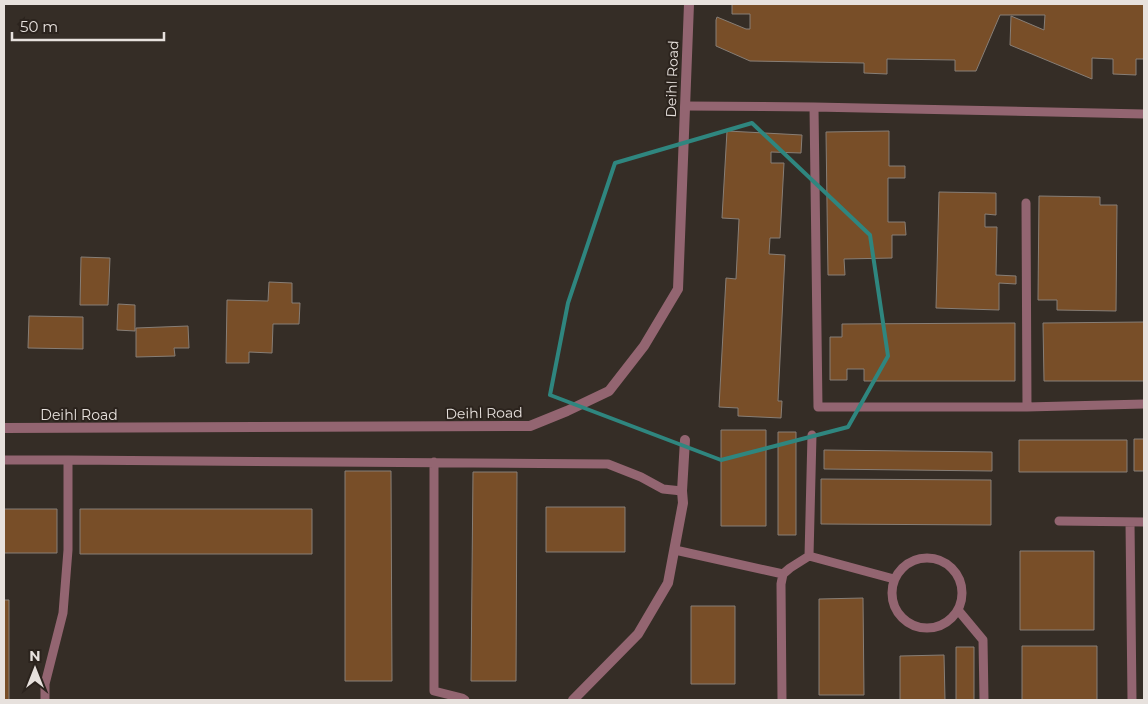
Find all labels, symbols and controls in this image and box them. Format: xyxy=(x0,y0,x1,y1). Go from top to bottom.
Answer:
scale bar xyxy=(12,10,165,42)
text: 50 m xyxy=(20,17,58,36)
street label: Deihl Road xyxy=(662,40,682,118)
street label: Deihl Road xyxy=(445,403,523,423)
street label: Deihl Road xyxy=(40,406,118,424)
north arrow xyxy=(10,644,60,694)
text: N xyxy=(29,647,41,665)

